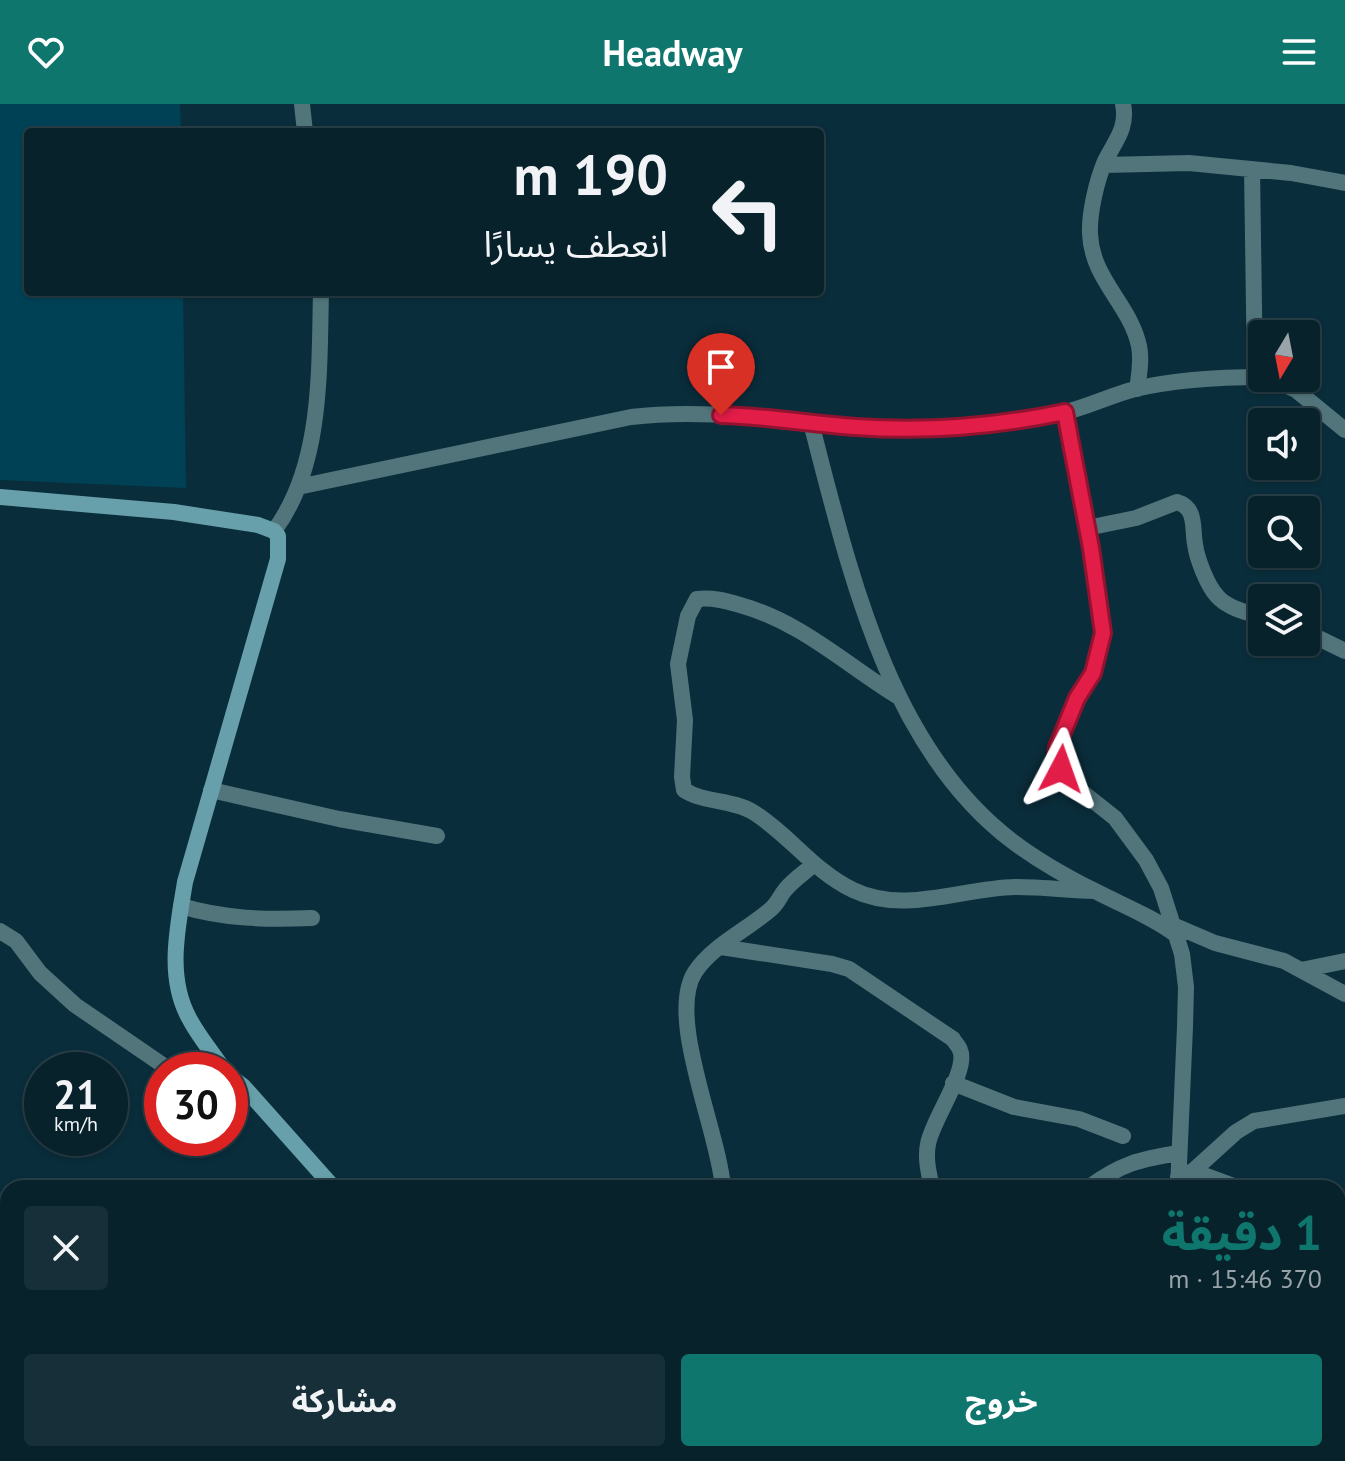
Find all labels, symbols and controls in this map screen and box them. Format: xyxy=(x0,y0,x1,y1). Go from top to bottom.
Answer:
text: Headway xyxy=(603,29,743,76)
icon: heart xyxy=(24,30,68,74)
icon: menu xyxy=(1277,30,1321,74)
text: 190 m xyxy=(513,138,668,210)
icon: left xyxy=(696,160,800,264)
text: انعطف يسارًا xyxy=(484,220,668,267)
north arrow xyxy=(1248,320,1320,392)
map controls xyxy=(1248,320,1320,656)
pin xyxy=(687,333,755,415)
icon: arrive xyxy=(699,345,743,389)
button: sound xyxy=(1248,408,1320,480)
button: search xyxy=(1248,496,1320,568)
button: layers xyxy=(1248,584,1320,656)
position arrow xyxy=(1019,727,1103,811)
speed limit sign: 30 xyxy=(144,1052,248,1156)
text: 21 xyxy=(53,1068,99,1120)
text: km/h xyxy=(54,1111,98,1137)
text: 1 دقيقة xyxy=(1162,1201,1322,1263)
button: close xyxy=(24,1206,108,1290)
text: 370 m · 15:46 xyxy=(1168,1262,1322,1295)
button: مشاركة xyxy=(24,1354,665,1446)
button: خروج xyxy=(681,1354,1322,1446)

